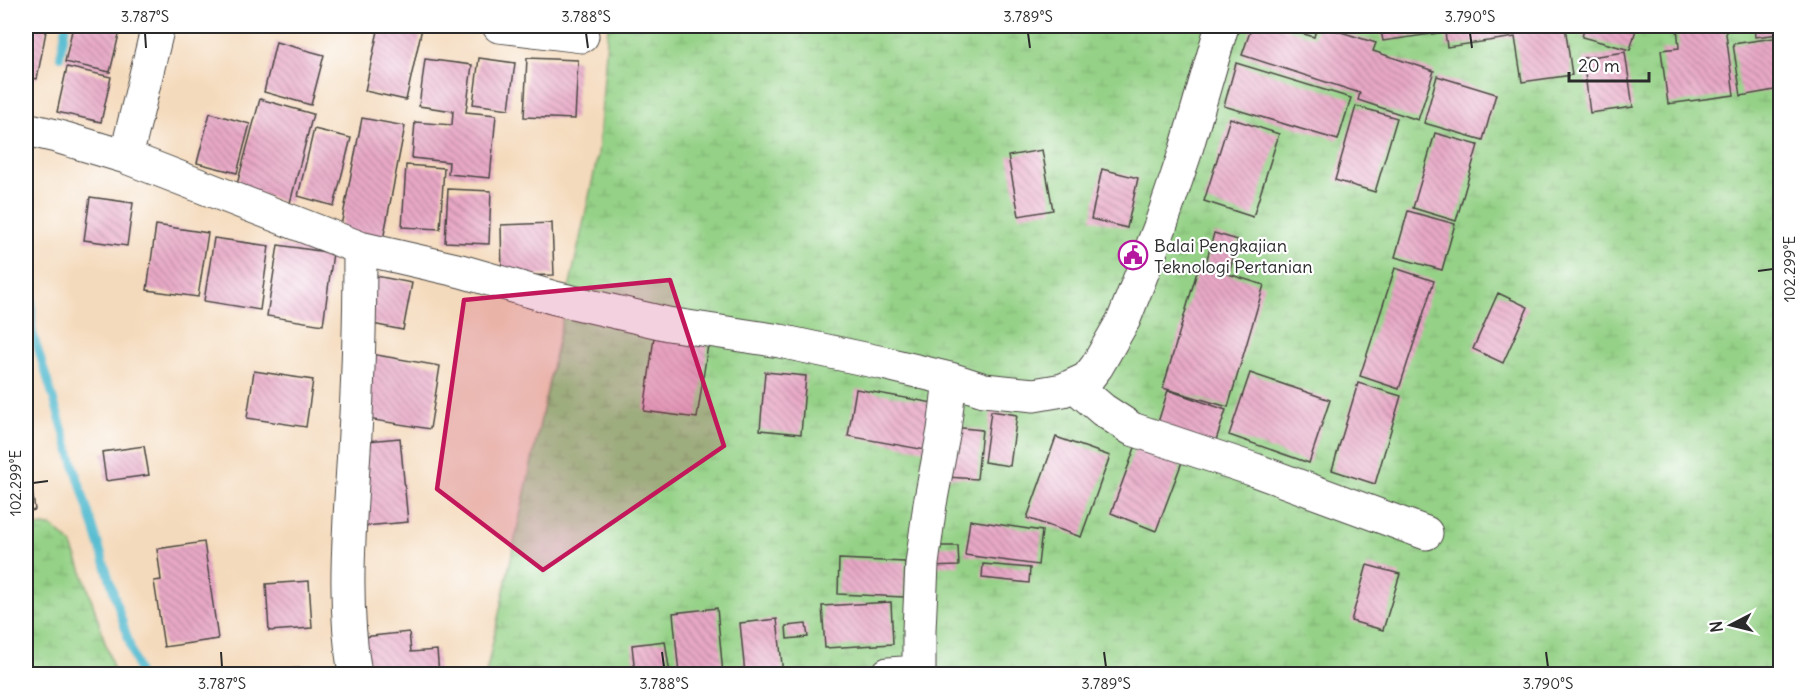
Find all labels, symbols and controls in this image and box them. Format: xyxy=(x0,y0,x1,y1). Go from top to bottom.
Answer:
text: 3.787°S xyxy=(121,7,169,26)
text: 3.788°S xyxy=(561,7,611,26)
text: 3.789°S xyxy=(1003,7,1053,26)
text: 3.790°S xyxy=(1445,7,1495,26)
scale bar xyxy=(1569,45,1648,83)
text: 20 m xyxy=(1578,54,1620,77)
place label: Balai Pengkajian Teknologi Pertanian xyxy=(1154,234,1313,278)
text: 102.299°E xyxy=(1780,236,1799,302)
public building icon: Balai Pengkajian Teknologi Pertanian xyxy=(1117,239,1149,271)
text: 102.299°E xyxy=(6,450,25,516)
north arrow xyxy=(1701,595,1761,655)
text: N xyxy=(1706,620,1727,634)
text: 3.787°S xyxy=(198,674,246,693)
text: 3.788°S xyxy=(639,674,689,693)
text: 3.789°S xyxy=(1081,674,1131,693)
text: 3.790°S xyxy=(1523,674,1573,693)

